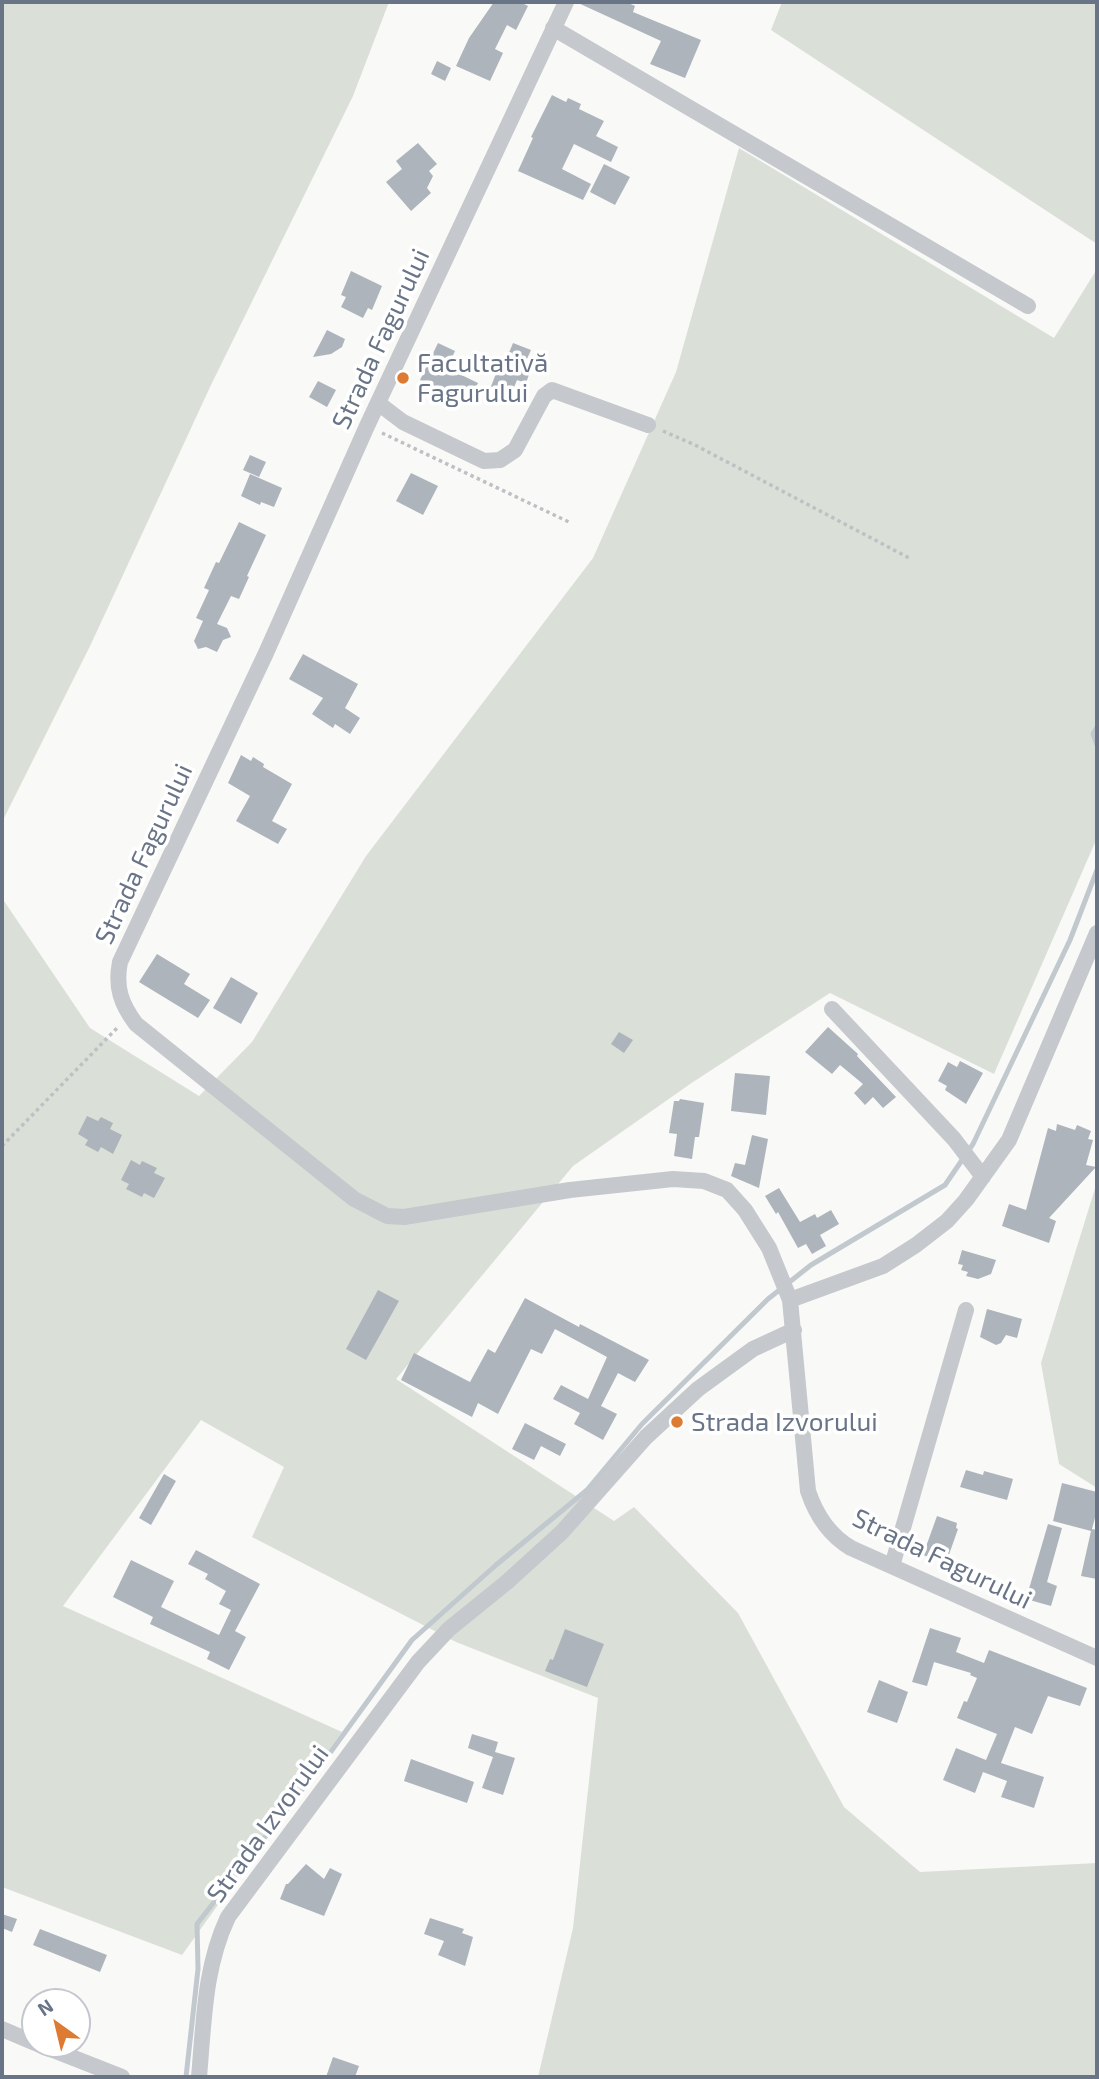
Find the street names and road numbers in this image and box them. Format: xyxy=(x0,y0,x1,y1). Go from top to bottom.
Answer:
street label: Strada Fagurului xyxy=(326,244,436,434)
street label: Strada Fagurului xyxy=(89,759,199,949)
street label: Strada Fagurului xyxy=(847,1502,1037,1616)
street label: Strada Izvorului xyxy=(201,1739,335,1909)

